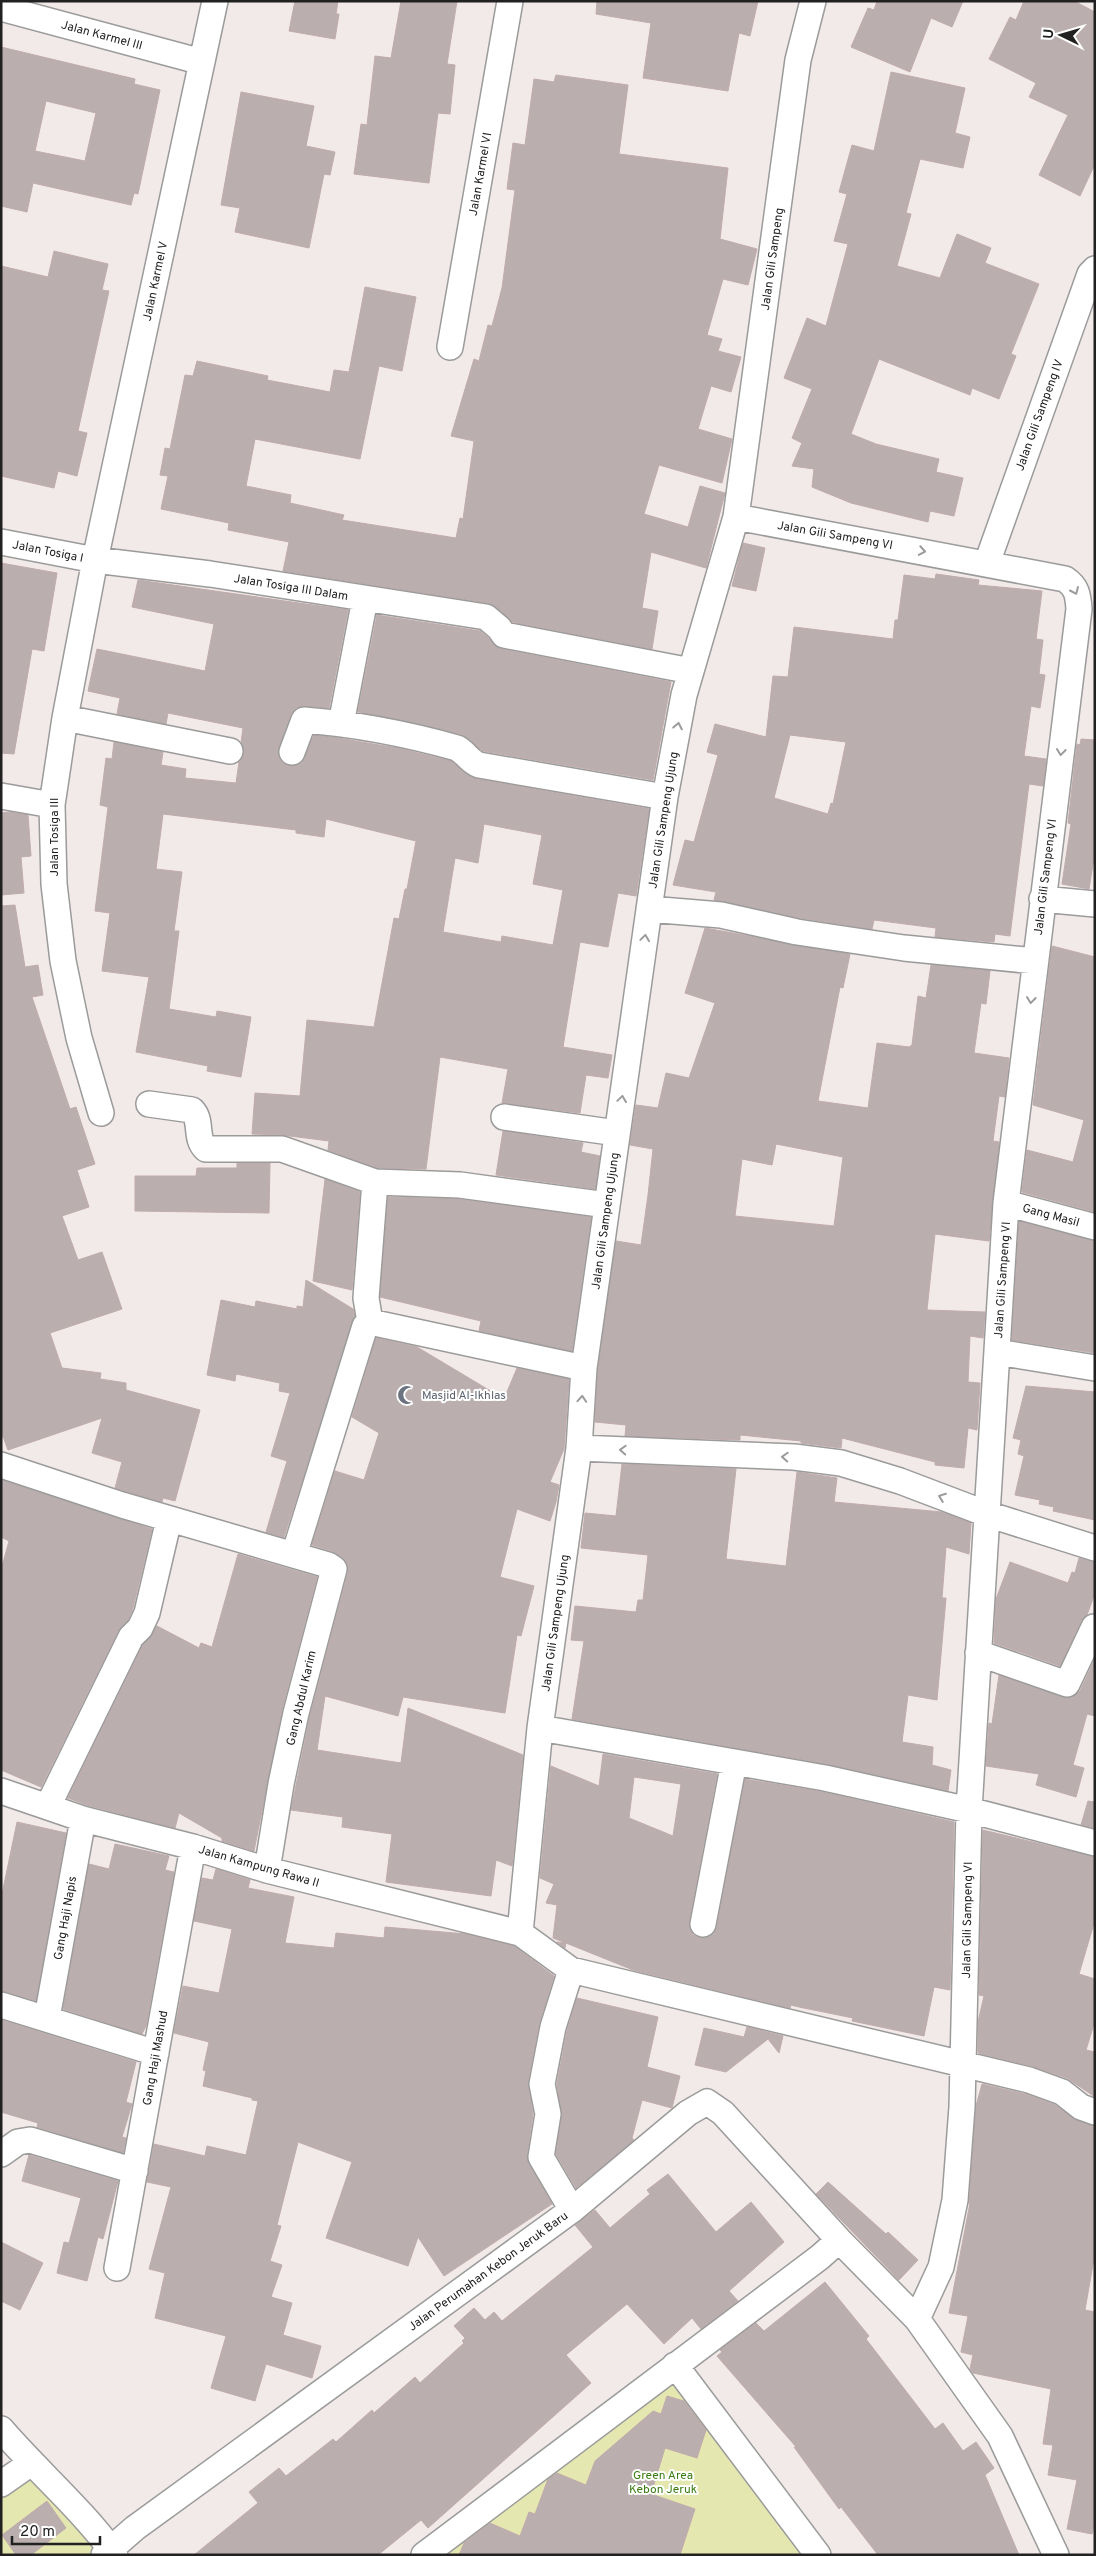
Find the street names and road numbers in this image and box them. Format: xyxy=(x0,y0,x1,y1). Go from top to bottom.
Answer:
street label: Jalan Karmel III xyxy=(59,17,144,55)
street label: Jalan Karmel VI xyxy=(466,131,496,217)
street label: Jalan Gili Sampeng xyxy=(758,207,788,312)
street label: Jalan Karmel V xyxy=(140,240,172,322)
street label: Jalan Gili Sampeng IV xyxy=(1012,357,1068,473)
street label: Jalan Gili Sampeng VI xyxy=(776,518,894,554)
street label: Jalan Tosiga I xyxy=(11,537,85,567)
street label: Jalan Tosiga III Dalam xyxy=(232,571,349,605)
street label: Jalan Gili Sampeng Ujung xyxy=(645,751,683,890)
street label: Jalan Tosiga III xyxy=(47,798,63,876)
street label: Jalan Gili Sampeng VI xyxy=(1031,818,1061,936)
street label: Jalan Gili Sampeng Ujung xyxy=(588,1152,624,1291)
street label: Gang Masil xyxy=(1020,1201,1081,1231)
street label: Jalan Gili Sampeng VI xyxy=(991,1221,1015,1339)
street label: Jalan Gili Sampeng Ujung xyxy=(538,1554,574,1693)
street label: Gang Abdul Karim xyxy=(283,1649,321,1747)
street label: Jalan Kampung Rawa II xyxy=(196,1842,321,1892)
street label: Jalan Gili Sampeng VI xyxy=(959,1861,977,1979)
street label: Gang Haji Napis xyxy=(51,1875,81,1961)
street label: Gang Haji Mashud xyxy=(140,2009,172,2107)
street label: Jalan Perumahan Kebon Jeruk Baru xyxy=(406,2208,572,2335)

